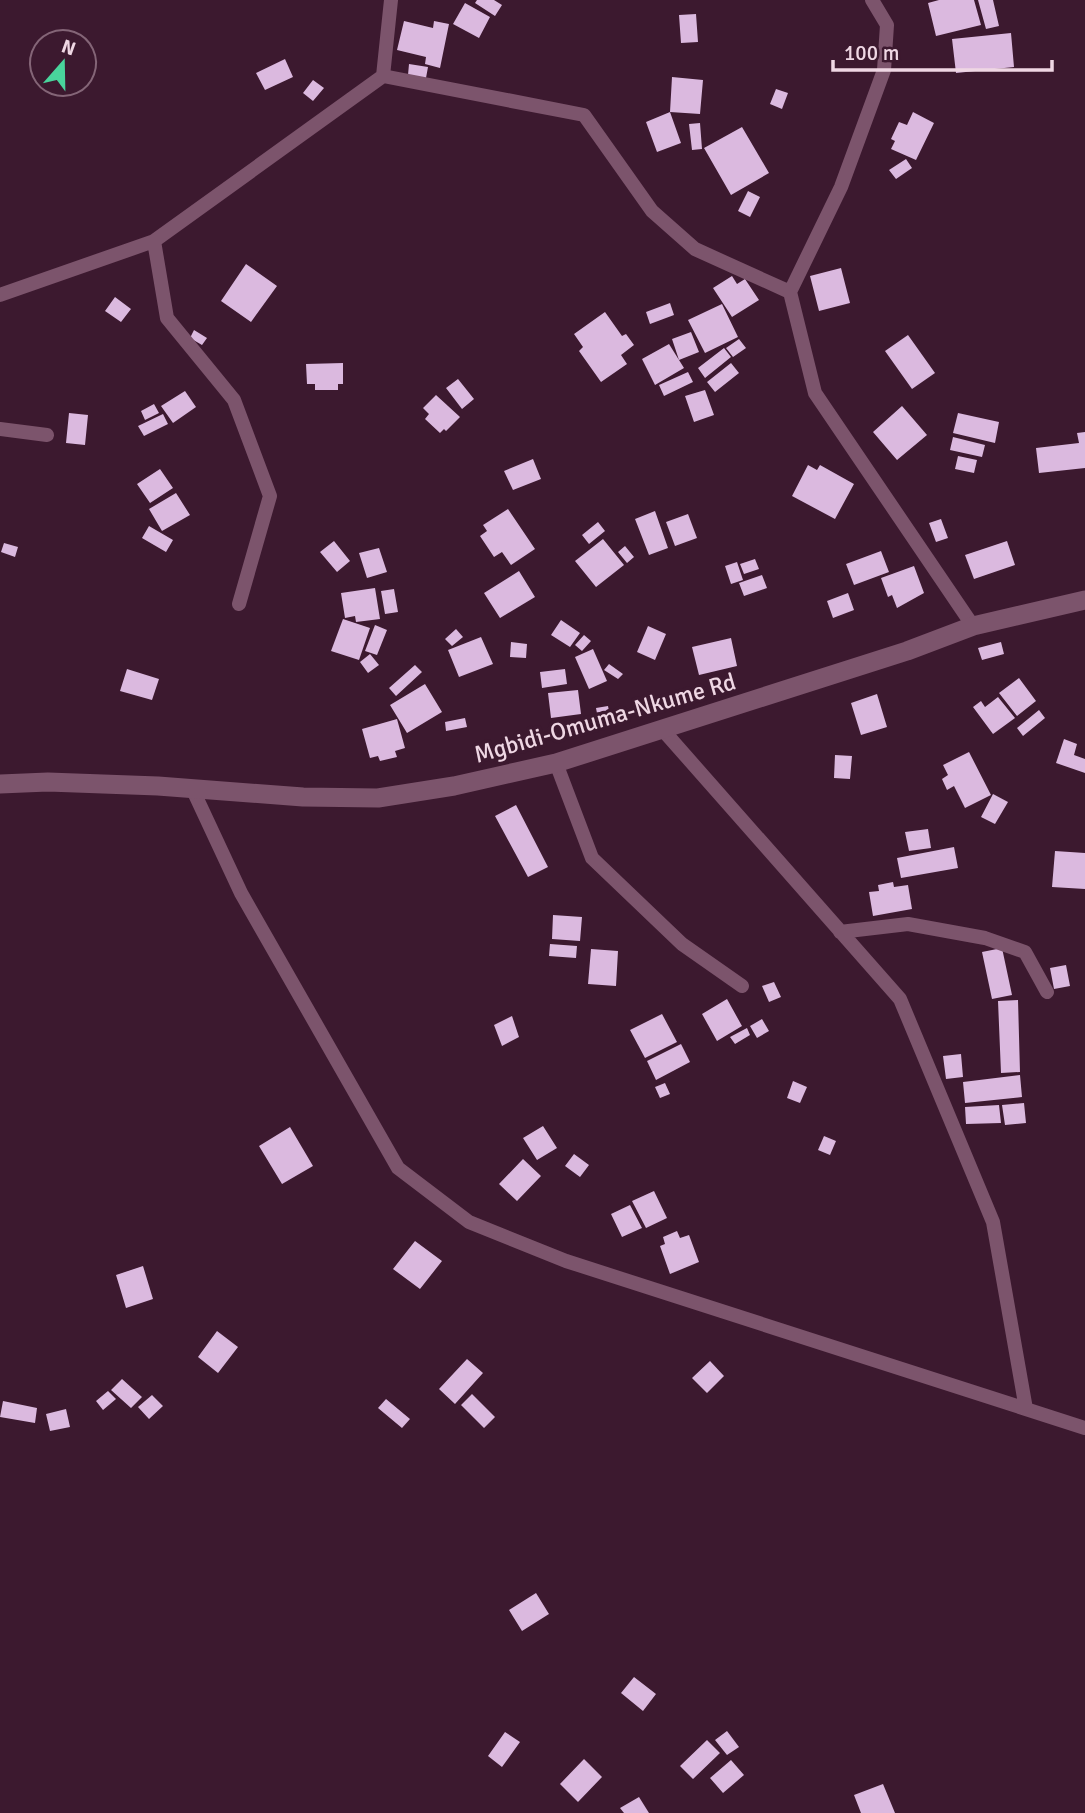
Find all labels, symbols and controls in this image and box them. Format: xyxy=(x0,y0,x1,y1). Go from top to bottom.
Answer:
north arrow xyxy=(28,28,98,98)
scale bar xyxy=(833,28,1052,72)
text: N xyxy=(58,34,79,62)
text: 100 m xyxy=(844,40,899,66)
street label: Mgbidi-Omuma-Nkume Rd xyxy=(471,666,739,770)

